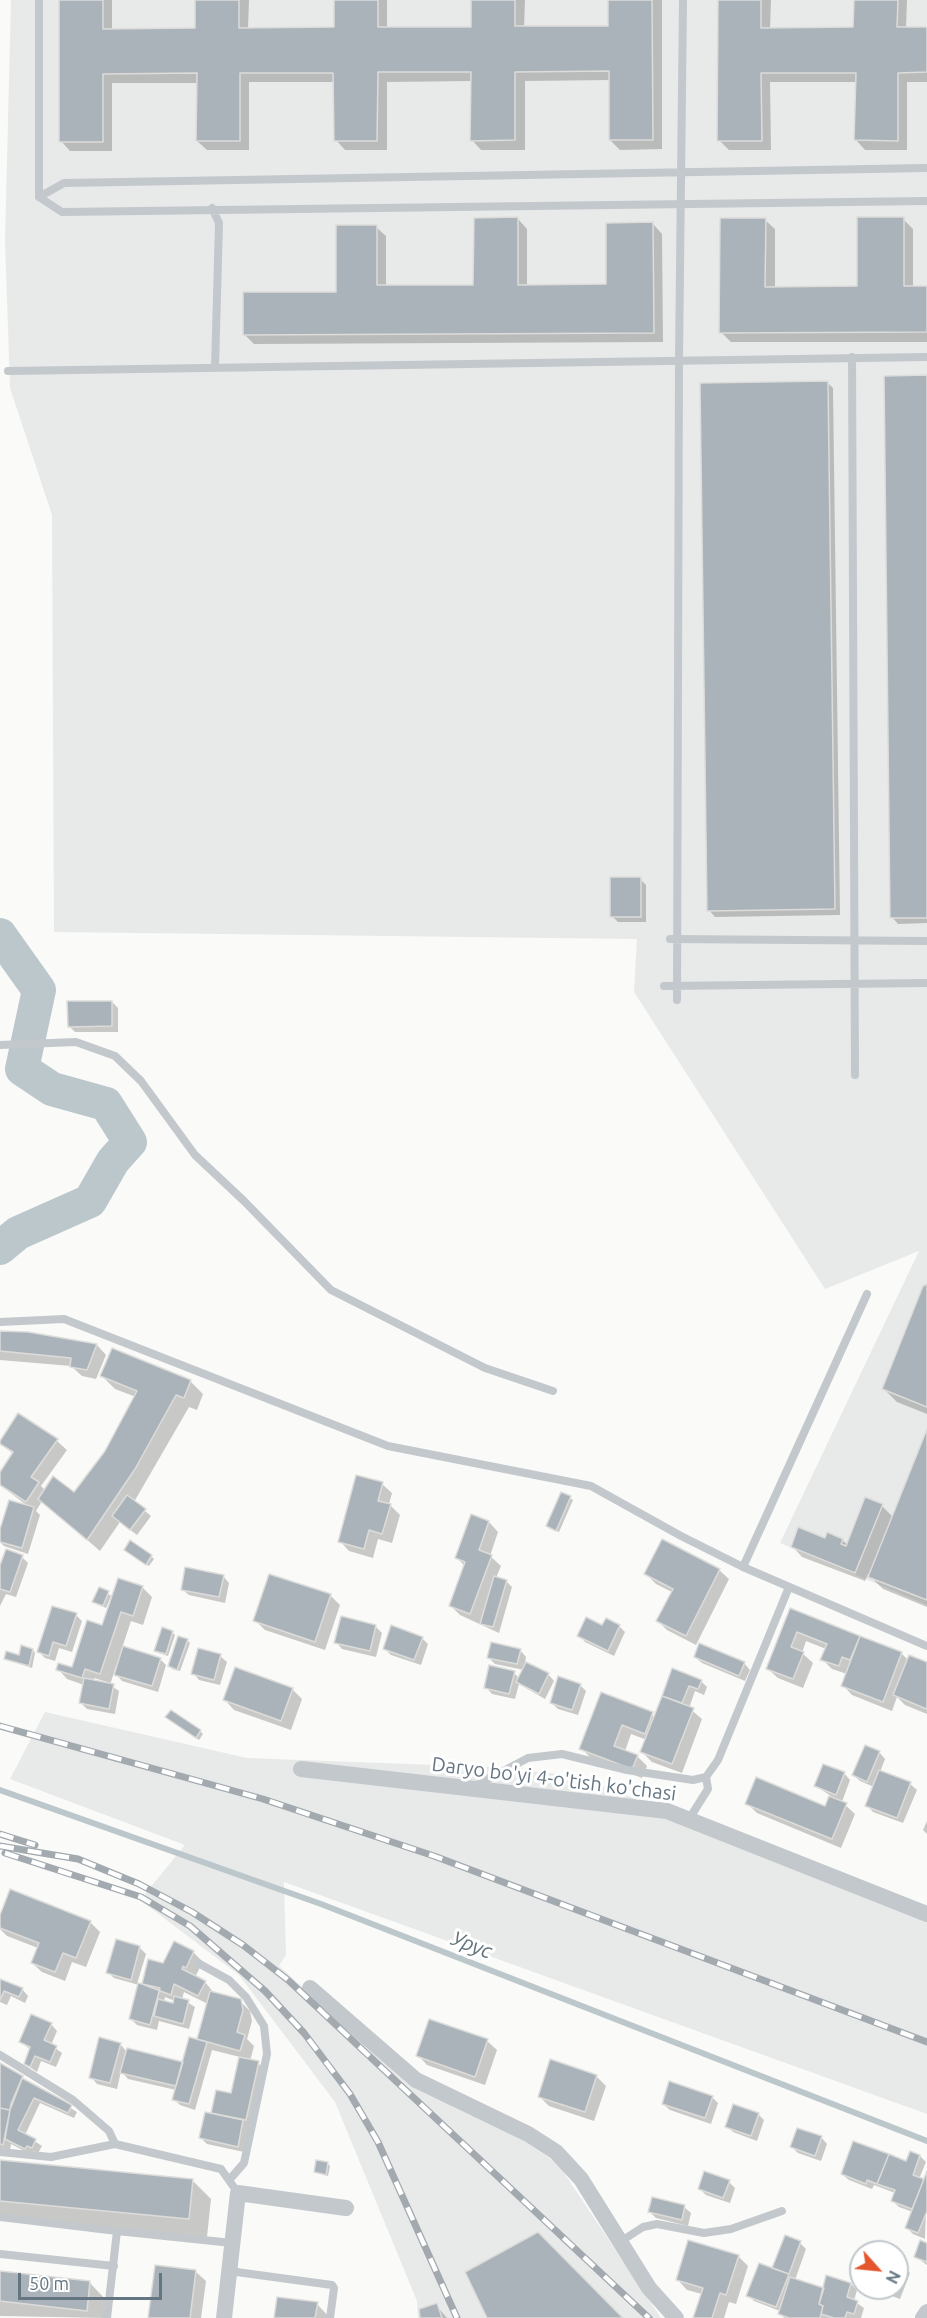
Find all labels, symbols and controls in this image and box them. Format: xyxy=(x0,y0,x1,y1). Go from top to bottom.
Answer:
street label: Daryo bo'yi 4-o'tish ko'chasi xyxy=(430,1752,678,1806)
water label: Урус xyxy=(448,1926,496,1964)
north arrow xyxy=(849,2240,909,2300)
scale bar xyxy=(21,2261,165,2299)
text: N xyxy=(883,2268,904,2287)
text: 50 m xyxy=(29,2273,69,2293)

